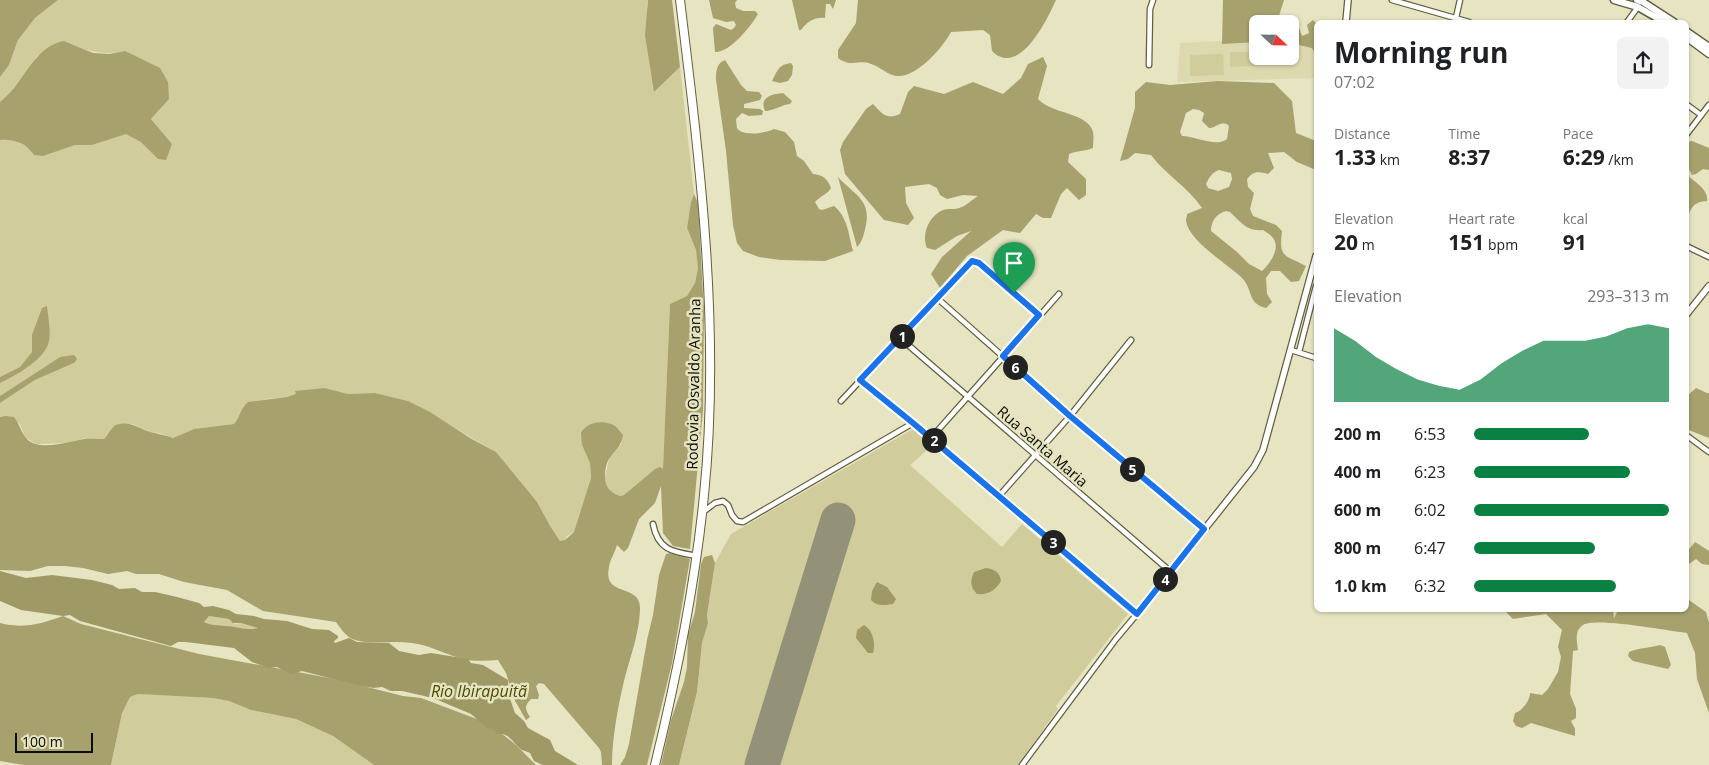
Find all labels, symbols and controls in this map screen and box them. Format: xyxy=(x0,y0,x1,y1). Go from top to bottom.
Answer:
north arrow xyxy=(1249,15,1299,65)
map controls xyxy=(1249,15,1299,65)
text: Morning run xyxy=(1334,33,1508,71)
button: share xyxy=(1617,37,1669,89)
text: 07:02 xyxy=(1334,71,1375,93)
text: Distance xyxy=(1334,124,1390,143)
text: Time xyxy=(1448,124,1480,143)
text: Pace xyxy=(1563,124,1593,143)
text: 1.33 xyxy=(1334,143,1376,171)
text: 8:37 xyxy=(1448,143,1490,171)
text: 6:29 xyxy=(1563,143,1605,171)
text: km xyxy=(1376,150,1400,169)
text: /km xyxy=(1605,150,1634,169)
text: Elevation xyxy=(1334,209,1393,228)
text: Heart rate xyxy=(1448,209,1515,228)
text: kcal xyxy=(1563,209,1588,228)
text: 20 xyxy=(1334,228,1358,256)
text: 151 xyxy=(1448,228,1484,256)
text: 91 xyxy=(1563,228,1587,256)
text: m xyxy=(1358,235,1375,254)
text: bpm xyxy=(1484,235,1518,254)
pin xyxy=(993,242,1035,293)
icon: arrive xyxy=(1000,249,1028,277)
text: Elevation xyxy=(1334,285,1402,307)
text: 293–313 m xyxy=(1587,285,1669,307)
street label: Rodovia Osvaldo Aranha xyxy=(682,298,704,470)
pin: 1 xyxy=(890,324,914,348)
text: 1 xyxy=(898,327,907,346)
pin: 6 xyxy=(1002,354,1028,380)
text: 6 xyxy=(1011,358,1020,377)
street label: Rua Santa Maria xyxy=(993,401,1093,491)
text: 200 m xyxy=(1334,423,1381,445)
text: 6:53 xyxy=(1414,423,1446,445)
pin: 2 xyxy=(922,428,946,452)
text: 2 xyxy=(930,431,939,450)
pin: 5 xyxy=(1120,456,1144,482)
text: 5 xyxy=(1128,460,1137,479)
text: 400 m xyxy=(1334,461,1381,483)
text: 6:23 xyxy=(1414,461,1446,483)
text: 600 m xyxy=(1334,499,1381,521)
text: 6:02 xyxy=(1414,499,1446,521)
pin: 3 xyxy=(1040,530,1066,554)
text: 3 xyxy=(1049,533,1058,552)
text: 800 m xyxy=(1334,537,1381,559)
text: 6:47 xyxy=(1414,537,1446,559)
pin: 4 xyxy=(1152,566,1178,592)
text: 4 xyxy=(1161,570,1170,589)
text: 1.0 km xyxy=(1334,575,1387,597)
text: 6:32 xyxy=(1414,575,1446,597)
water label: Rio Ibirapuitã xyxy=(431,680,527,702)
scale bar xyxy=(15,730,92,753)
text: 100 m xyxy=(22,732,63,751)

